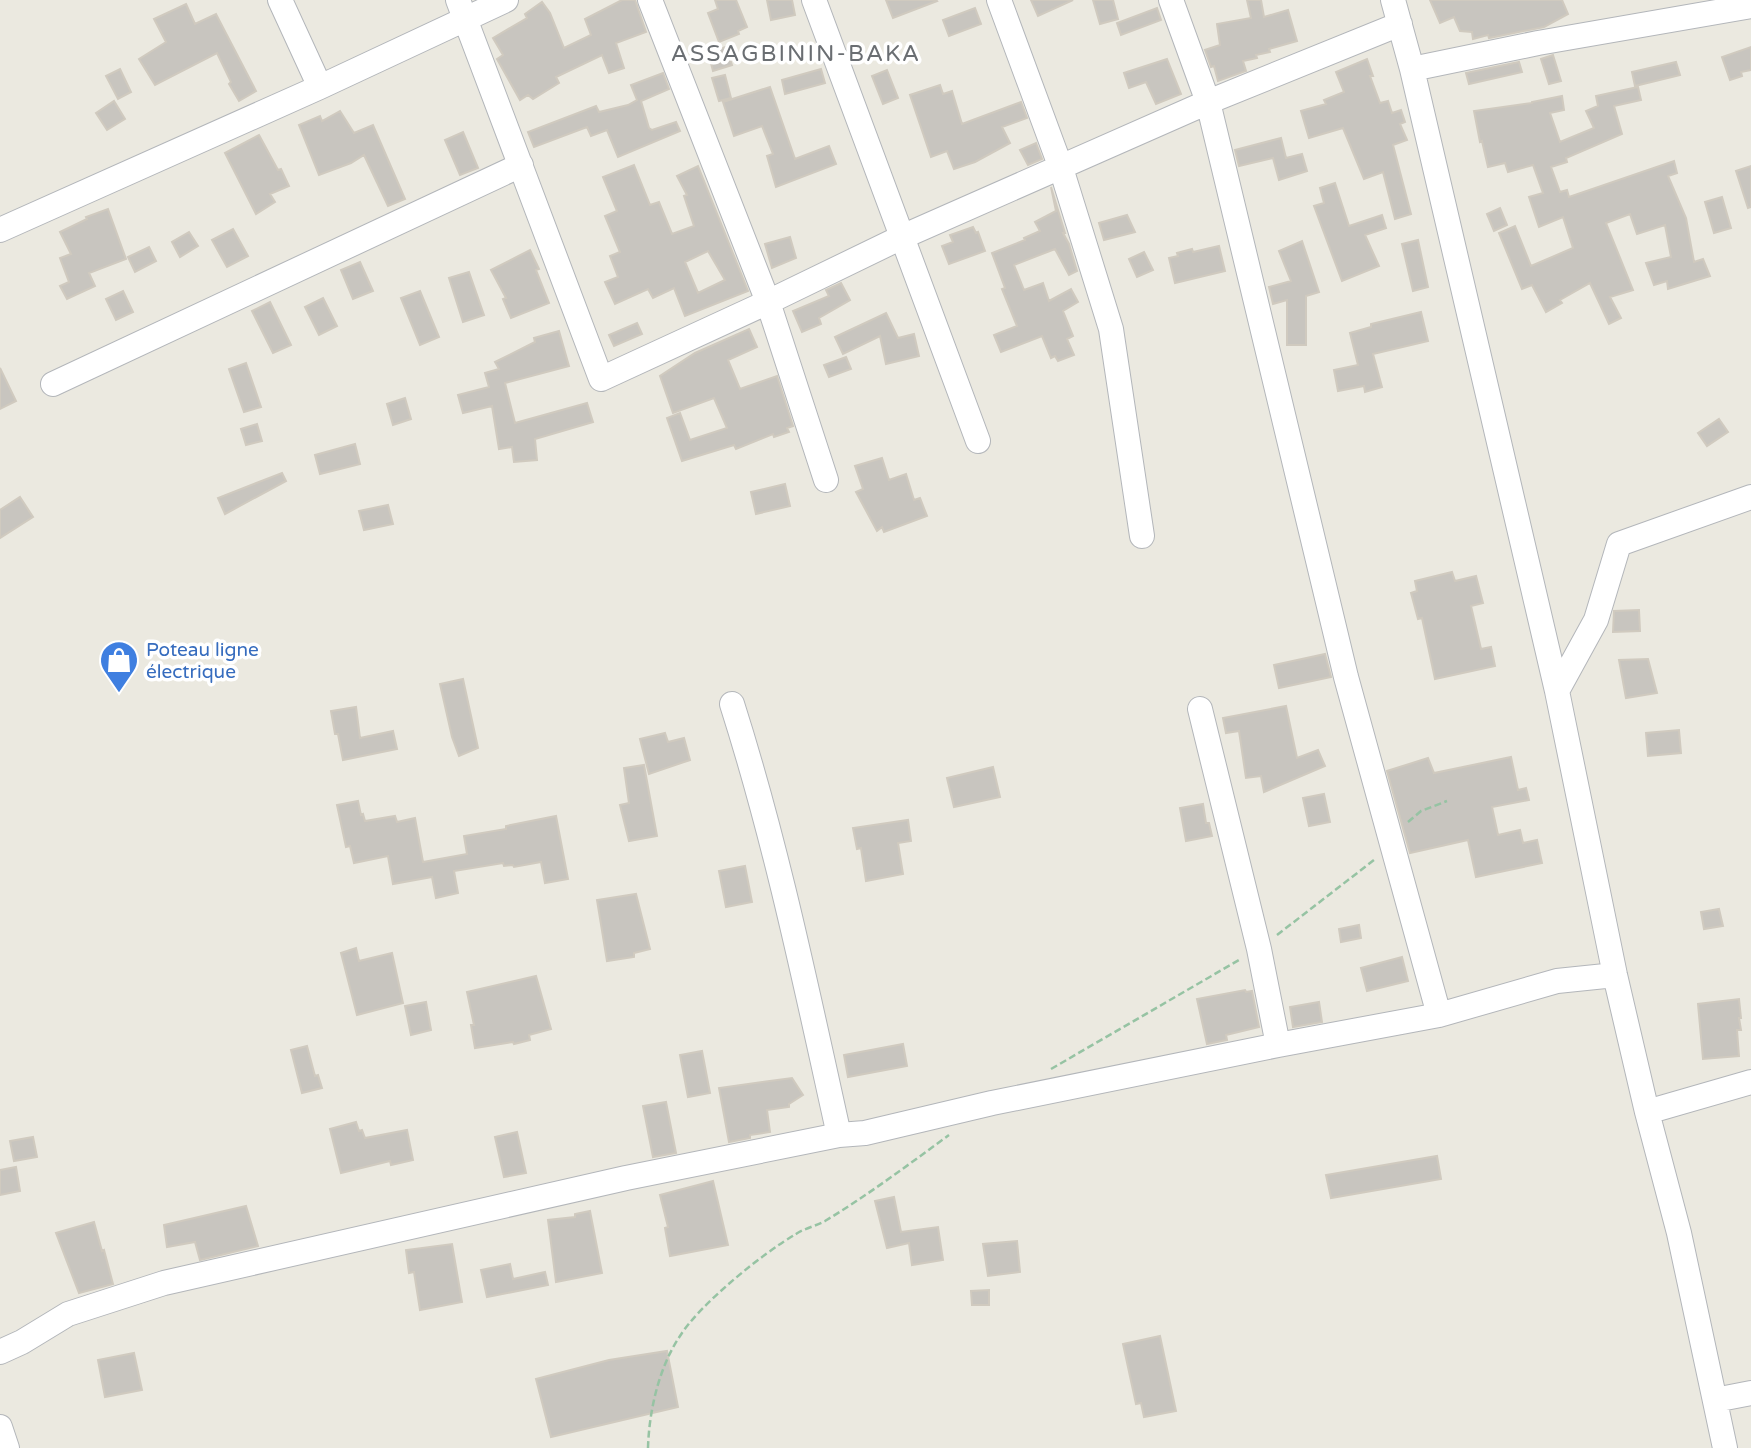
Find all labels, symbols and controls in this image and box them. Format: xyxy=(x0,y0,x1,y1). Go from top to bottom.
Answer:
district label: ASSAGBININ-BAKA xyxy=(671,40,921,68)
shop icon: Poteau ligne électrique xyxy=(98,639,140,694)
place label: Poteau ligne électrique xyxy=(146,639,259,683)

